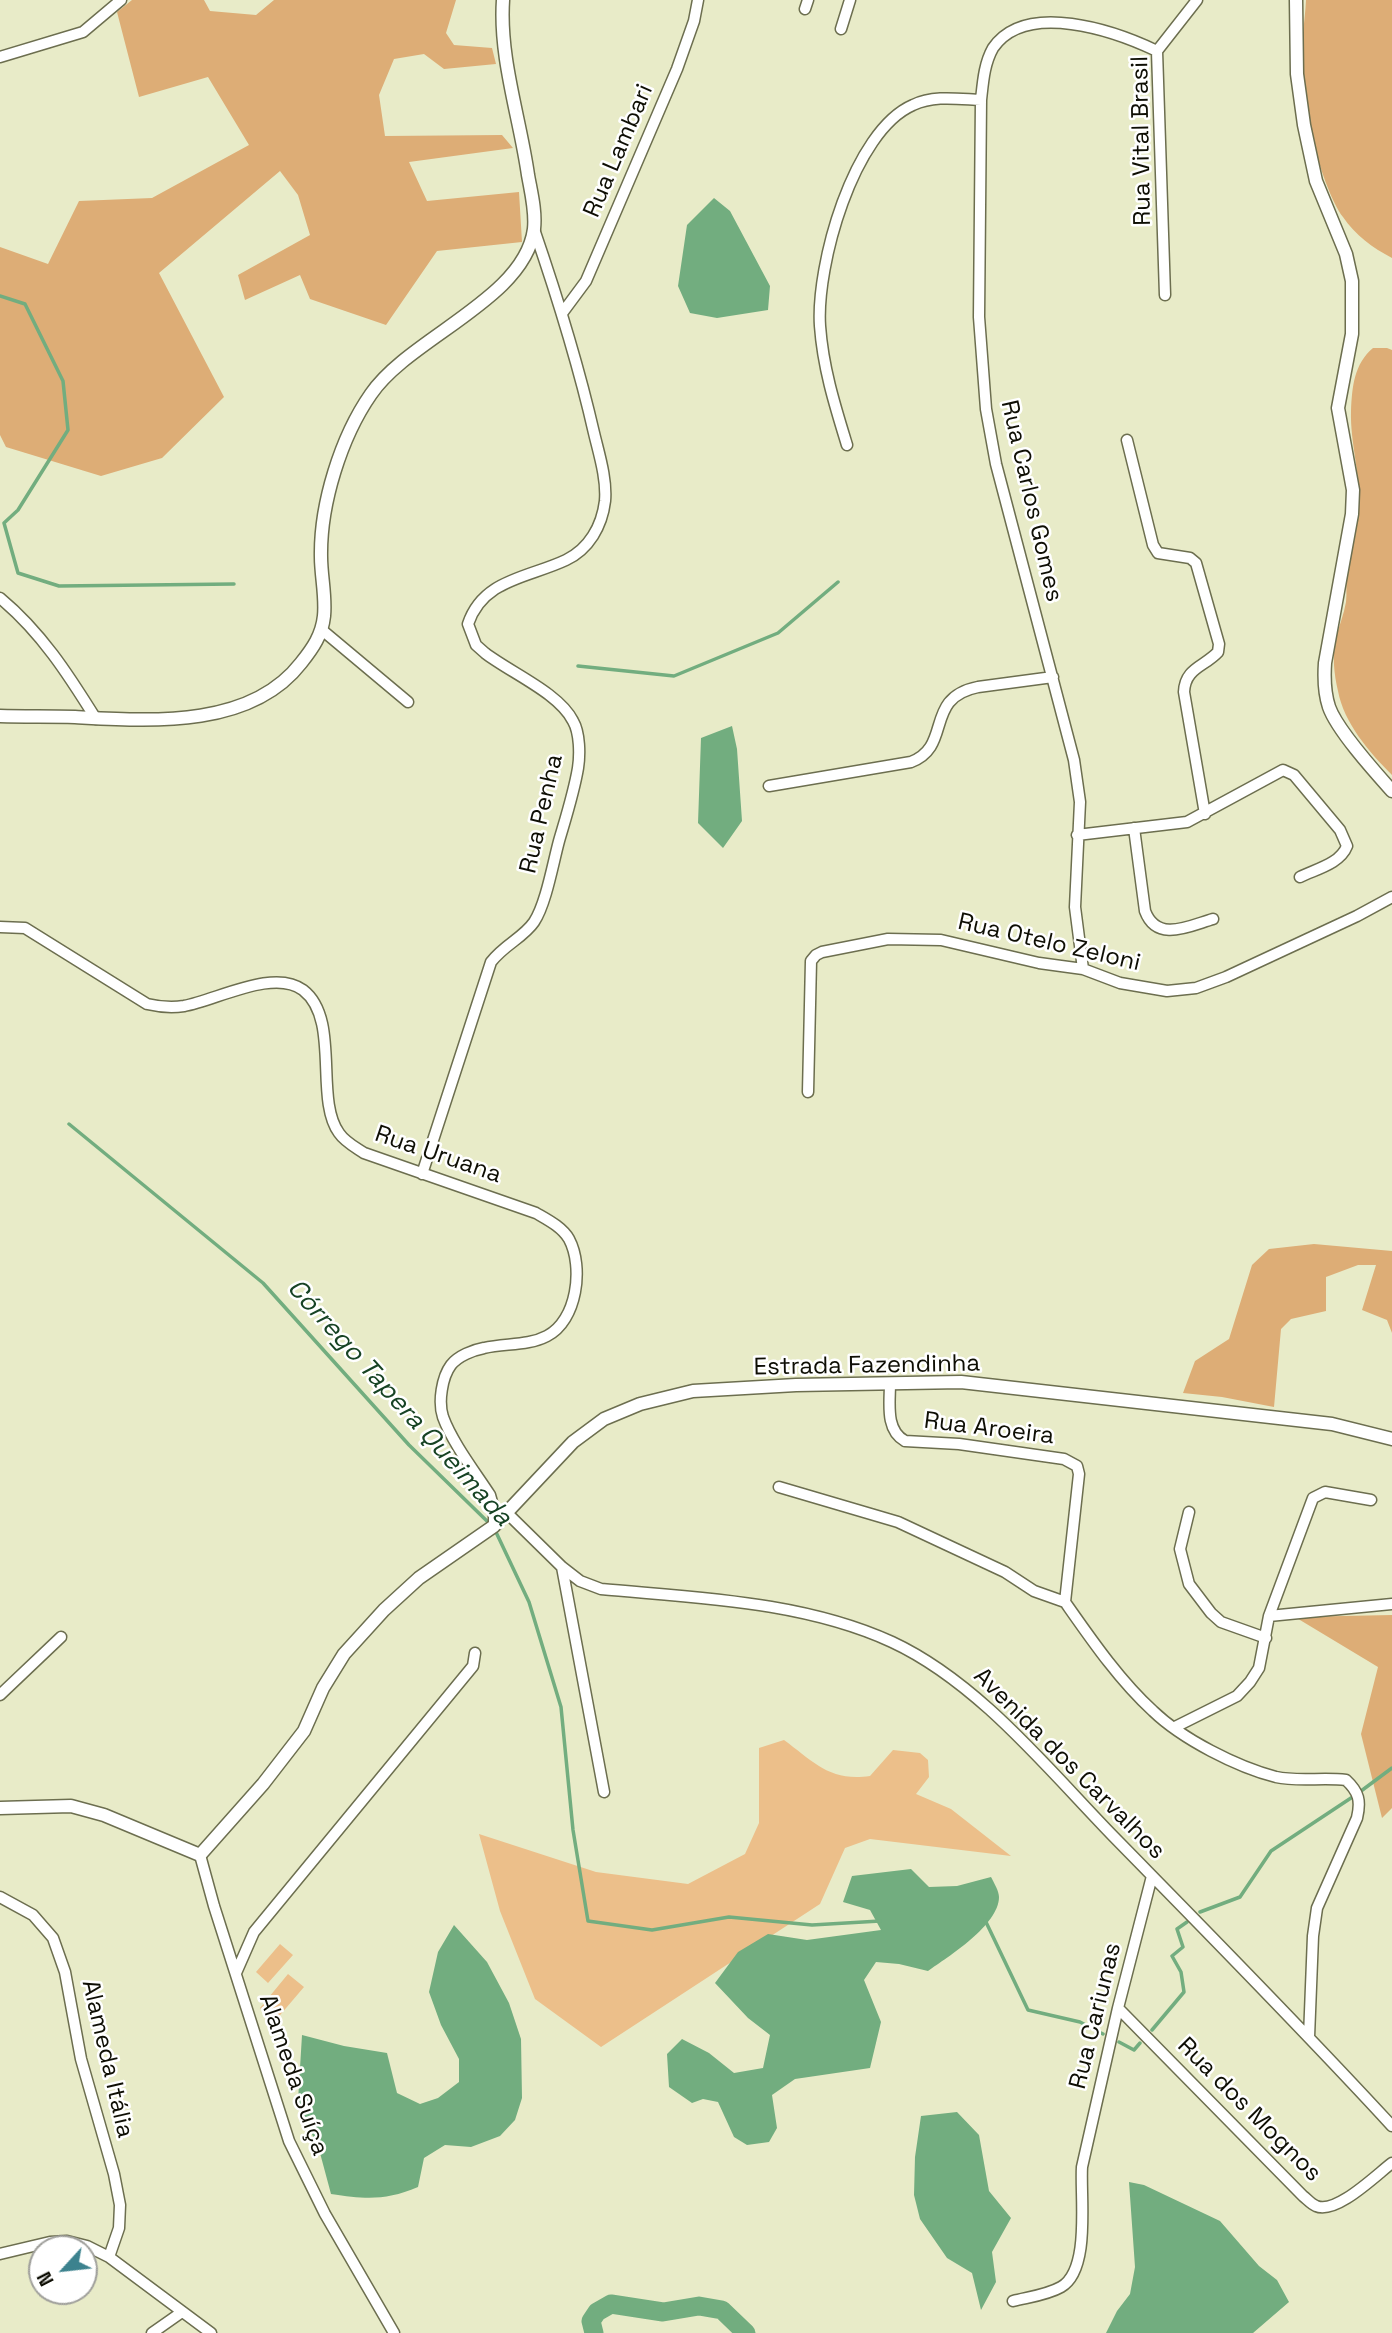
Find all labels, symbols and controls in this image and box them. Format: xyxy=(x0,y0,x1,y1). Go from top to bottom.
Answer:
street label: Rua Vital Brasil xyxy=(1126,56,1158,226)
street label: Rua Lambari xyxy=(578,80,660,222)
street label: Rua Carlos Gomes xyxy=(994,398,1068,604)
street label: Rua Penha xyxy=(514,752,570,876)
street label: Rua Otelo Zeloni xyxy=(955,908,1143,978)
street label: Rua Uruana xyxy=(371,1120,505,1190)
water label: Córrego Tapera Queimada xyxy=(280,1273,518,1533)
street label: Estrada Fazendinha xyxy=(753,1350,981,1382)
street label: Rua Aroeira xyxy=(922,1407,1056,1451)
street label: Avenida dos Carvalhos xyxy=(967,1662,1171,1866)
street label: Rua Cariunas xyxy=(1064,1940,1128,2092)
street label: Alameda Itália xyxy=(75,1977,139,2141)
street label: Alameda Suíça xyxy=(252,1991,334,2159)
street label: Rua dos Mognos xyxy=(1171,2032,1327,2188)
north arrow xyxy=(28,2235,98,2305)
text: N xyxy=(32,2268,60,2290)

